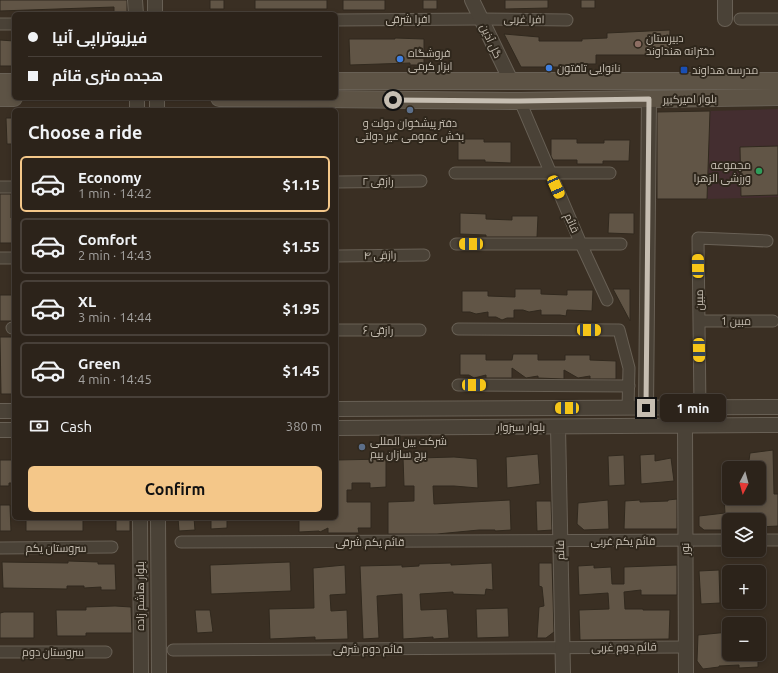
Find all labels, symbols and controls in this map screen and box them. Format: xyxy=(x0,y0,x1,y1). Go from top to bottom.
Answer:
street label: افرا شرقی xyxy=(386,13,430,26)
street label: افرا غربی xyxy=(503,13,545,26)
street label: گل آذین xyxy=(477,22,504,61)
text: فیزیوتراپی آنیا xyxy=(52,29,147,46)
place label: دبیرستان دخترانه هنداوند xyxy=(646,32,714,58)
marker: دبیرستان دخترانه هنداوند xyxy=(633,39,643,49)
place label: فروشگاه ابزار کرمی xyxy=(408,47,453,73)
marker: فروشگاه ابزار کرمی xyxy=(395,54,405,64)
place label: نانوایی تافتون xyxy=(557,62,620,75)
marker: نانوایی تافتون xyxy=(544,63,554,73)
place label: مدرسه هداوند xyxy=(692,64,758,77)
marker: مدرسه هداوند xyxy=(679,65,689,75)
text: هجده متری قائم xyxy=(52,67,163,84)
route start xyxy=(384,91,402,109)
street label: بلوار امیرکبیر xyxy=(662,93,717,106)
marker: دفتر پیشخوان دولت و بخش عمومی غیر دولتی xyxy=(405,105,415,115)
place label: دفتر پیشخوان دولت و بخش عمومی غیر دولتی xyxy=(356,117,464,143)
text: Choose a ride xyxy=(28,122,142,142)
place label: مجموعه ورزشی الزهرا xyxy=(694,159,751,185)
icon: car xyxy=(30,166,66,202)
marker: مجموعه ورزشی الزهرا xyxy=(754,166,764,176)
text: Economy xyxy=(78,169,142,186)
car xyxy=(546,174,566,200)
street label: رازقی ۲ xyxy=(362,175,394,188)
text: $1.15 xyxy=(282,176,320,193)
text: 1 min · 14:42 xyxy=(78,186,152,200)
street label: قائم xyxy=(561,211,582,235)
icon: car xyxy=(30,228,66,264)
text: Comfort xyxy=(78,231,137,248)
text: $1.55 xyxy=(282,238,320,255)
car xyxy=(459,238,483,250)
text: 2 min · 14:43 xyxy=(78,248,152,262)
street label: رازقی ۴ xyxy=(363,249,397,262)
car xyxy=(692,254,704,278)
street label: مبین xyxy=(693,289,706,311)
icon: car xyxy=(30,290,66,326)
text: XL xyxy=(78,293,96,310)
text: $1.95 xyxy=(282,300,320,317)
text: 3 min · 14:44 xyxy=(78,310,152,324)
street label: مبین 1 xyxy=(721,315,751,328)
street label: رازقی ۶ xyxy=(363,324,393,337)
car xyxy=(577,324,601,336)
car xyxy=(693,338,705,362)
icon: car xyxy=(30,352,66,388)
text: Green xyxy=(78,355,120,372)
text: $1.45 xyxy=(282,362,320,379)
text: 4 min · 14:45 xyxy=(78,372,152,386)
car xyxy=(462,379,486,391)
callout: 1 min xyxy=(660,394,726,422)
route end xyxy=(637,399,655,417)
text: 1 min xyxy=(677,401,709,415)
car xyxy=(555,402,579,414)
icon: cash xyxy=(28,415,50,437)
text: Cash xyxy=(60,418,92,435)
text: 380 m xyxy=(286,419,322,433)
street label: بلوار سبزوار xyxy=(496,421,545,434)
place label: شرکت بین المللی برج سازان بیم xyxy=(370,435,447,462)
marker: شرکت بین المللی برج سازان بیم xyxy=(357,442,367,452)
north arrow xyxy=(722,461,766,505)
map controls xyxy=(722,461,766,661)
button: Confirm xyxy=(28,466,322,512)
button: layers xyxy=(722,513,766,557)
street label: قائم یکم غربی xyxy=(590,535,656,549)
street label: قائم یکم شرقی xyxy=(336,536,405,550)
street label: قائم xyxy=(554,540,568,560)
street label: سروستان یکم xyxy=(25,542,87,556)
street label: نور xyxy=(679,543,692,556)
street label: بلوار هاشم زاده xyxy=(134,561,148,631)
button: + xyxy=(722,565,766,609)
button: − xyxy=(722,617,766,661)
street label: قائم دوم غربی xyxy=(591,640,657,656)
street label: قائم دوم شرقی xyxy=(333,643,403,657)
street label: سروستان دوم xyxy=(22,646,84,660)

